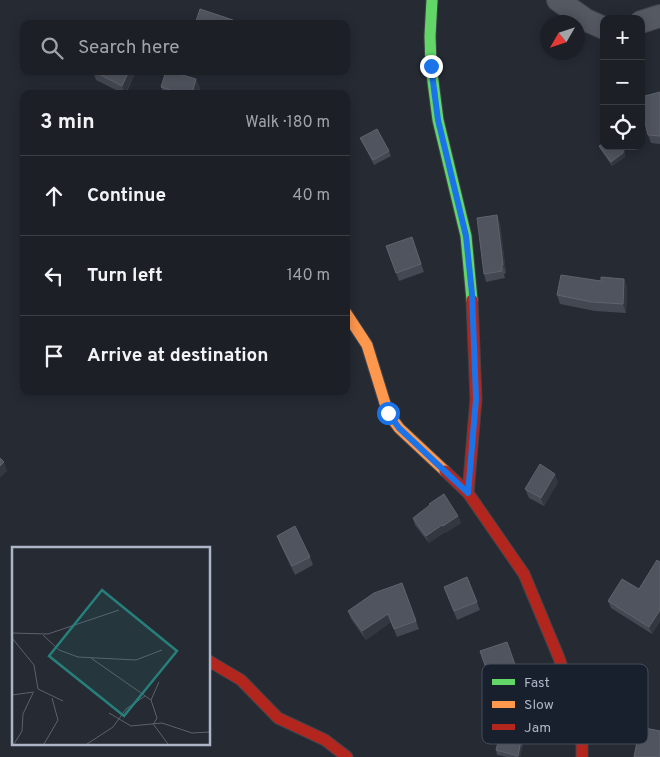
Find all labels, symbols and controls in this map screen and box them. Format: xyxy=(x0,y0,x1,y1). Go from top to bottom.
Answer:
north arrow xyxy=(540,15,585,60)
map controls xyxy=(600,15,645,150)
button: + xyxy=(600,15,645,60)
search box xyxy=(20,20,350,75)
icon: search xyxy=(38,34,66,62)
text: Search here xyxy=(78,36,180,60)
route end xyxy=(420,55,443,78)
button: − xyxy=(600,60,645,105)
button: locate xyxy=(600,105,645,150)
text: 3 min xyxy=(40,109,95,136)
text: Walk · 180 m xyxy=(245,113,330,133)
icon: ahead xyxy=(40,182,68,210)
text: Continue xyxy=(87,184,166,208)
text: 40 m xyxy=(292,186,330,206)
icon: left xyxy=(40,262,68,290)
text: Turn left xyxy=(87,264,163,288)
text: 140 m xyxy=(287,266,330,286)
icon: arrive xyxy=(40,342,68,370)
text: Arrive at destination xyxy=(87,344,268,368)
route start xyxy=(377,402,400,425)
inset map xyxy=(12,547,210,744)
legend xyxy=(482,664,648,744)
text: Fast xyxy=(524,675,550,692)
text: Slow xyxy=(524,697,554,714)
text: Jam xyxy=(524,720,551,737)

